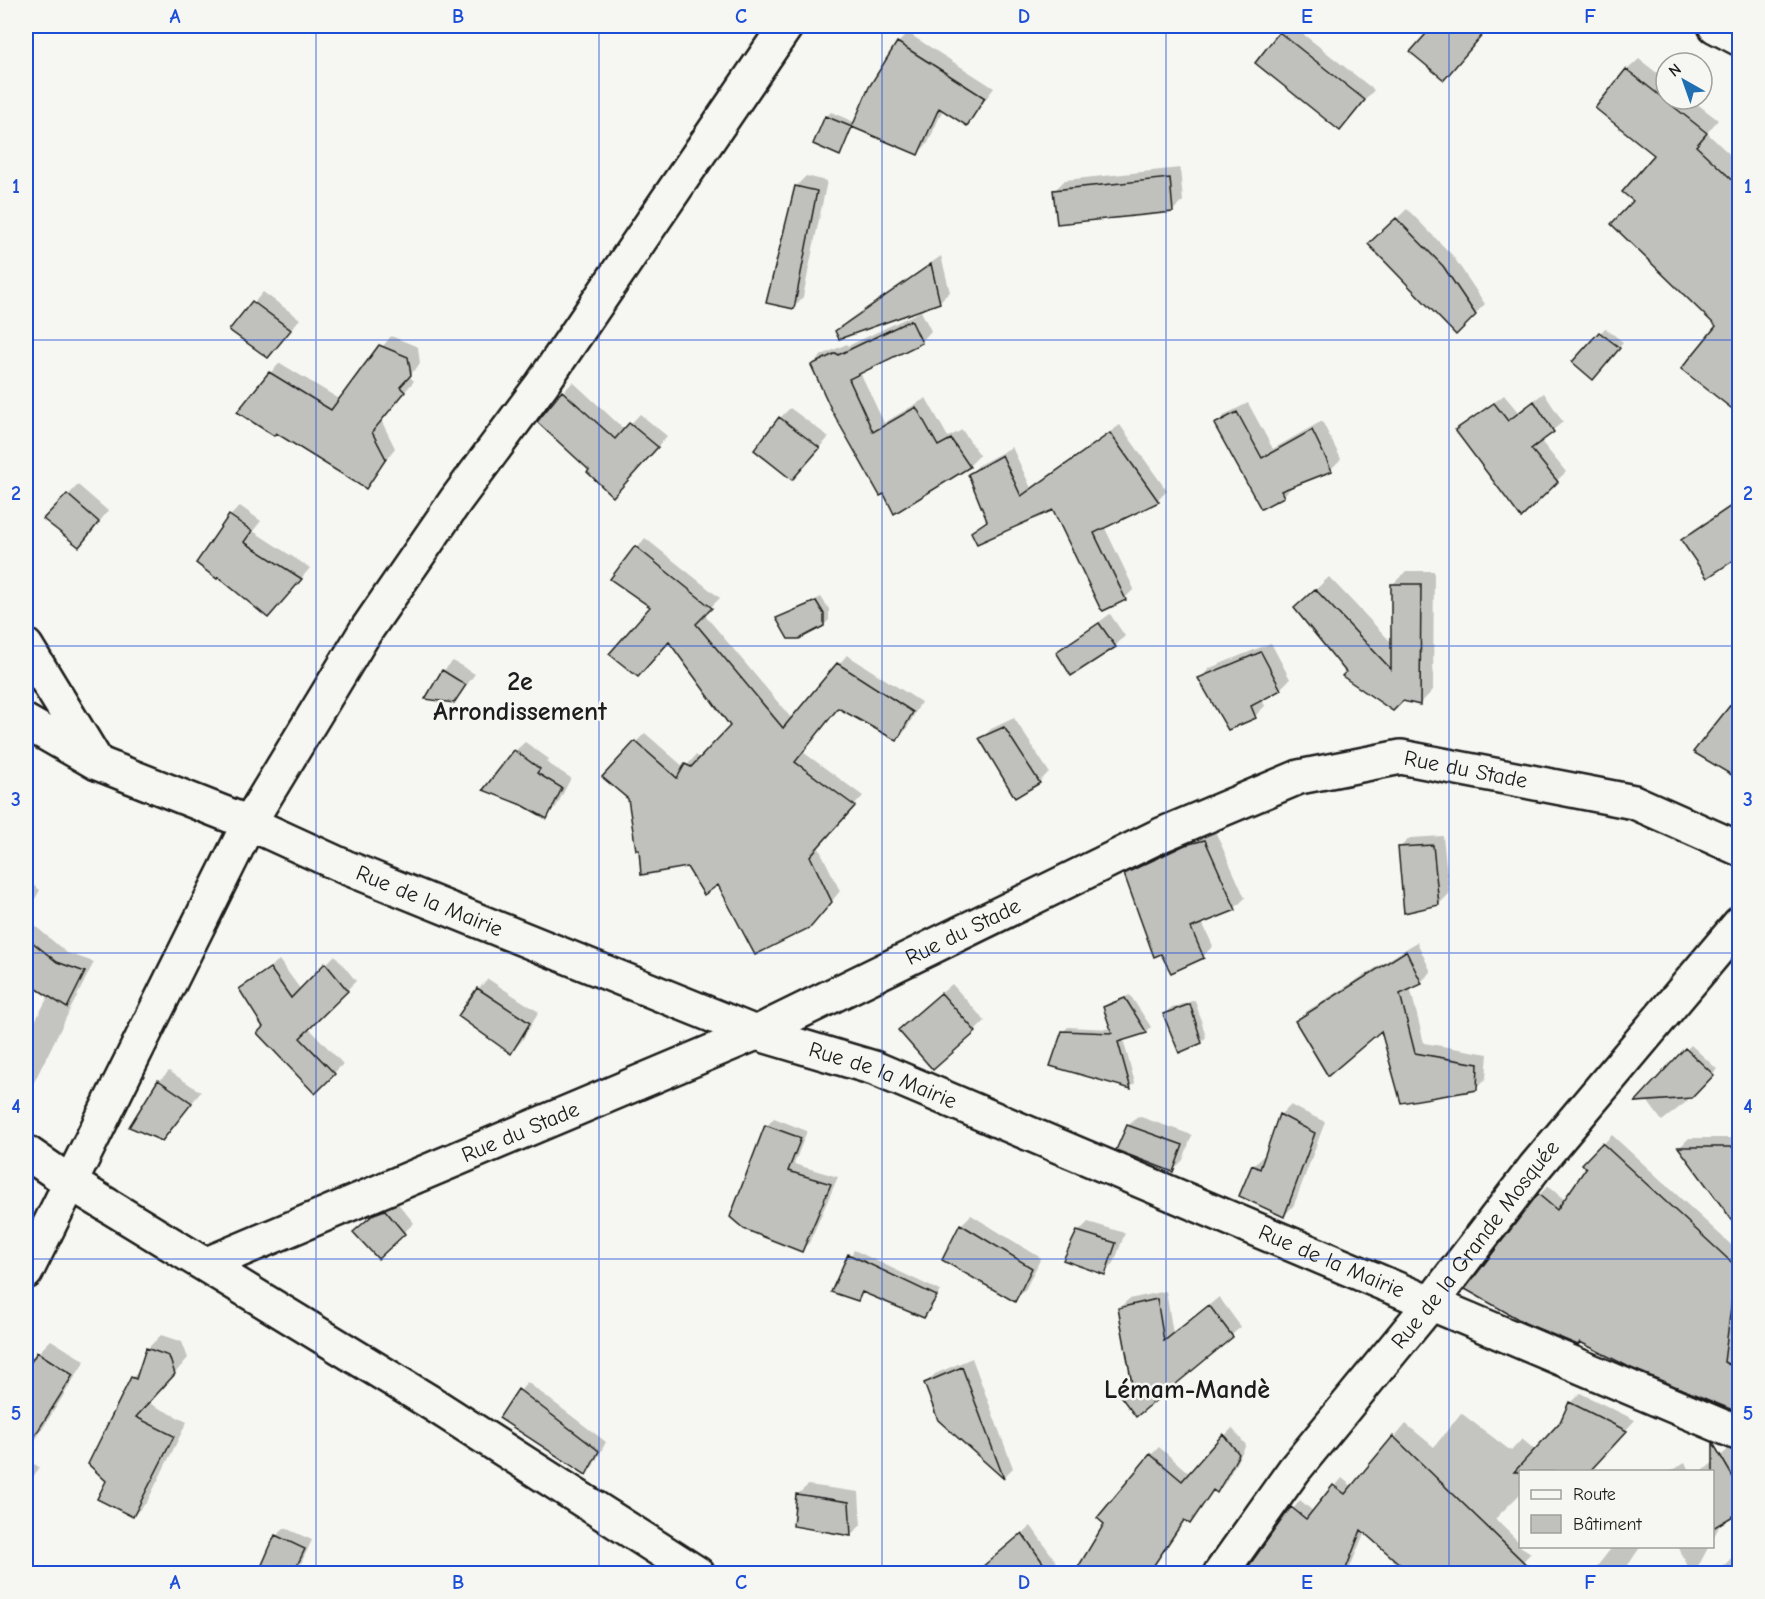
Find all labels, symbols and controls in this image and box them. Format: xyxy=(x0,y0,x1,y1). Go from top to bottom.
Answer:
text: A xyxy=(169,5,181,28)
text: B xyxy=(452,5,464,28)
text: C xyxy=(735,5,747,28)
text: D xyxy=(1018,5,1030,28)
text: E xyxy=(1301,5,1313,28)
text: F xyxy=(1584,5,1596,28)
north arrow xyxy=(1654,51,1714,111)
text: N xyxy=(1665,60,1685,81)
text: 1 xyxy=(12,175,20,198)
text: 1 xyxy=(1744,175,1752,198)
text: 2 xyxy=(11,482,21,505)
text: 2 xyxy=(1743,482,1753,505)
district label: 2e Arrondissement xyxy=(433,667,607,727)
street label: Rue du Stade xyxy=(1402,745,1530,794)
text: 3 xyxy=(11,788,21,811)
text: 3 xyxy=(1743,788,1753,811)
street label: Rue de la Mairie xyxy=(352,860,507,942)
street label: Rue du Stade xyxy=(901,893,1025,971)
street label: Rue de la Mairie xyxy=(806,1036,961,1114)
text: 4 xyxy=(11,1095,21,1118)
text: 4 xyxy=(1743,1095,1753,1118)
street label: Rue du Stade xyxy=(458,1096,583,1168)
street label: Rue de la Grande Mosquée xyxy=(1386,1135,1565,1354)
street label: Rue de la Mairie xyxy=(1255,1219,1408,1304)
district label: Lémam-Mandè xyxy=(1104,1375,1270,1405)
text: 5 xyxy=(11,1402,21,1425)
text: 5 xyxy=(1743,1402,1753,1425)
legend xyxy=(1519,1470,1714,1548)
text: Route xyxy=(1573,1484,1616,1505)
text: Bâtiment xyxy=(1573,1514,1643,1535)
text: A xyxy=(169,1571,181,1594)
text: B xyxy=(452,1571,464,1594)
text: C xyxy=(735,1571,747,1594)
text: D xyxy=(1018,1571,1030,1594)
text: E xyxy=(1301,1571,1313,1594)
text: F xyxy=(1584,1571,1596,1594)

